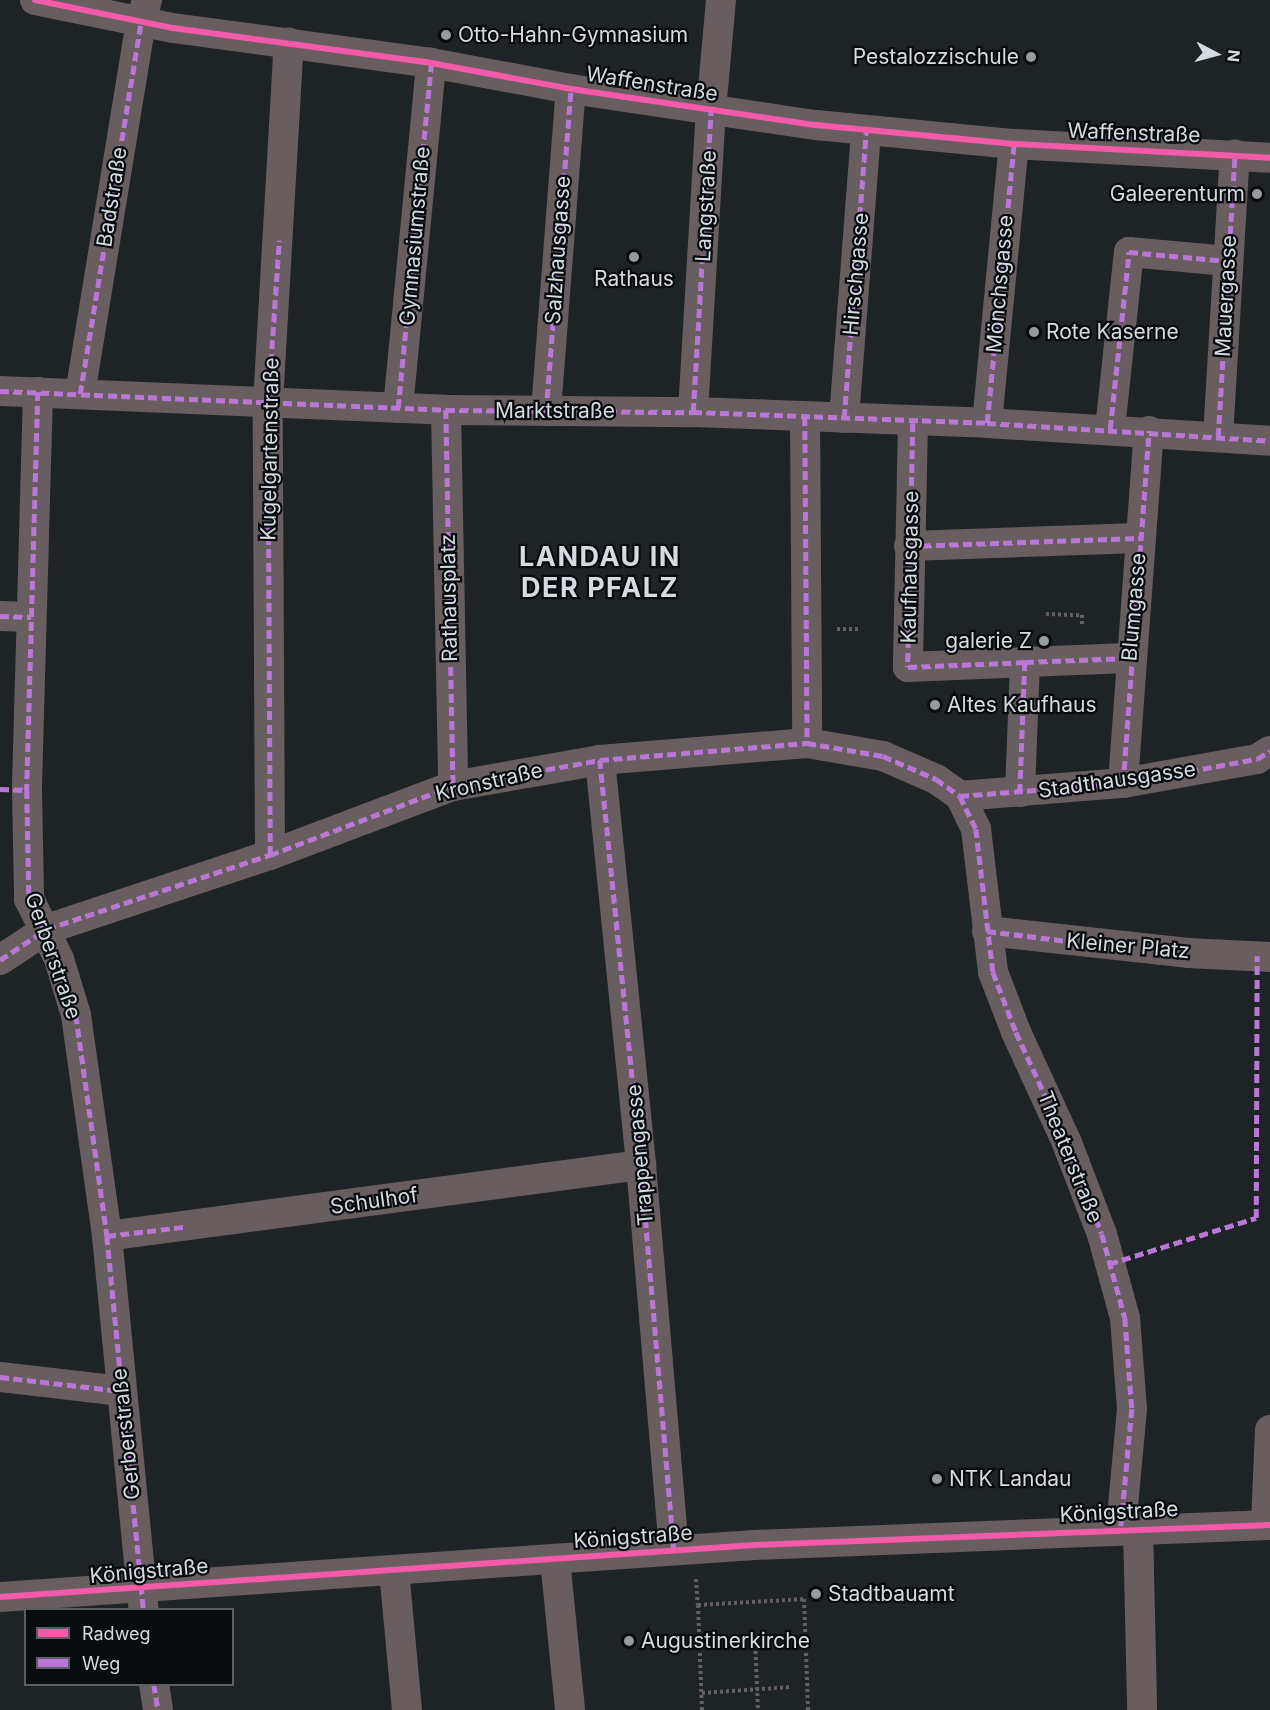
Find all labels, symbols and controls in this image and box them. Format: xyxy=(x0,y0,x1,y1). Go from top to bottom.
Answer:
place label: Otto-Hahn-Gymnasium xyxy=(458,22,688,48)
north arrow xyxy=(1186,24,1246,84)
marker: Otto-Hahn-Gymnasium xyxy=(439,28,453,42)
place label: Pestalozzischule xyxy=(853,44,1019,70)
text: N xyxy=(1223,49,1244,63)
marker: Pestalozzischule xyxy=(1024,50,1038,64)
street label: Waffenstraße xyxy=(584,61,720,107)
street label: Waffenstraße xyxy=(1067,118,1201,148)
street label: Badstraße xyxy=(92,145,132,249)
street label: Gymnasiumstraße xyxy=(395,145,435,327)
street label: Langstraße xyxy=(690,150,722,262)
street label: Salzhausgasse xyxy=(540,175,576,325)
place label: Galeerenturm xyxy=(1110,181,1245,207)
marker: Galeerenturm xyxy=(1250,187,1264,201)
street label: Hirschgasse xyxy=(838,212,874,336)
street label: Mönchsgasse xyxy=(981,214,1019,354)
street label: Mauergasse xyxy=(1210,234,1242,358)
marker: Rathaus xyxy=(627,250,641,264)
place label: Rathaus xyxy=(594,266,674,292)
place label: Rote Kaserne xyxy=(1046,319,1179,345)
marker: Rote Kaserne xyxy=(1027,325,1041,339)
street label: Kugelgartenstraße xyxy=(256,357,284,541)
street label: Marktstraße xyxy=(495,398,615,424)
street label: Kaufhausgasse xyxy=(896,490,924,644)
street label: Rathausplatz xyxy=(435,534,463,662)
district label: LANDAU IN DER PFALZ xyxy=(519,540,681,603)
street label: Blumgasse xyxy=(1117,552,1151,662)
place label: galerie Z xyxy=(945,628,1032,654)
marker: galerie Z xyxy=(1037,634,1051,648)
place label: Altes Kaufhaus xyxy=(947,692,1097,718)
marker: Altes Kaufhaus xyxy=(928,698,942,712)
street label: Stadthausgasse xyxy=(1036,756,1198,804)
street label: Kronstraße xyxy=(433,757,545,807)
street label: Gerberstraße xyxy=(20,889,86,1023)
street label: Kleiner Platz xyxy=(1065,928,1191,964)
street label: Trappengasse xyxy=(621,1083,659,1227)
street label: Theaterstraße xyxy=(1032,1087,1108,1227)
street label: Schulhof xyxy=(329,1182,419,1220)
street label: Gerberstraße xyxy=(107,1367,145,1501)
place label: NTK Landau xyxy=(949,1466,1072,1492)
marker: NTK Landau xyxy=(930,1472,944,1486)
street label: Königstraße xyxy=(1059,1496,1179,1528)
street label: Königstraße xyxy=(573,1520,693,1554)
street label: Königstraße xyxy=(89,1553,209,1589)
place label: Stadtbauamt xyxy=(828,1581,955,1607)
marker: Stadtbauamt xyxy=(809,1587,823,1601)
legend xyxy=(24,1608,234,1686)
text: Radweg xyxy=(82,1623,151,1644)
place label: Augustinerkirche xyxy=(641,1628,810,1654)
marker: Augustinerkirche xyxy=(622,1634,636,1648)
text: Weg xyxy=(82,1653,120,1674)

